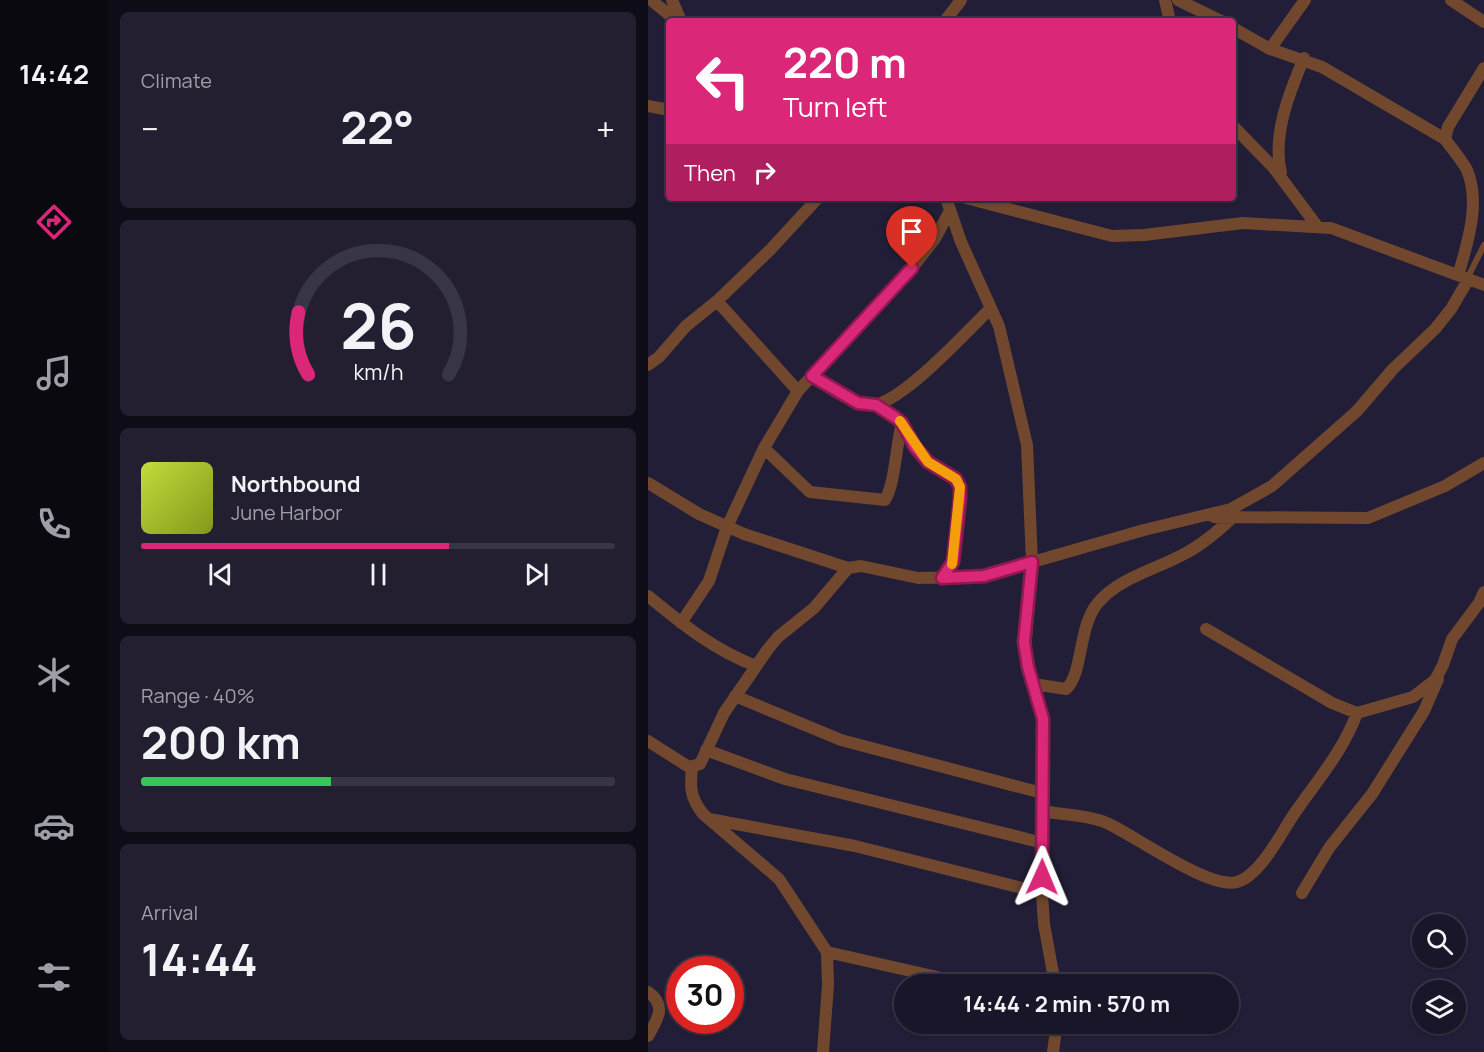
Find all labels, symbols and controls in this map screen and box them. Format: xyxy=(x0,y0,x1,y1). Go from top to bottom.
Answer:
text: 220 m xyxy=(783,33,907,91)
icon: left xyxy=(684,42,762,120)
text: 14:42 xyxy=(19,55,89,92)
text: Climate xyxy=(141,67,212,94)
text: Turn left xyxy=(783,88,887,125)
text: 22° xyxy=(340,96,414,158)
text: − xyxy=(141,106,159,151)
text: + xyxy=(596,106,615,151)
icon: right xyxy=(748,156,781,189)
text: Then xyxy=(684,158,736,188)
icon: directions xyxy=(33,201,75,243)
pin xyxy=(886,206,937,268)
icon: arrive xyxy=(895,215,928,248)
text: 26 xyxy=(340,282,416,368)
icon: music xyxy=(33,352,75,394)
text: km/h xyxy=(353,357,403,386)
text: Northbound xyxy=(231,469,361,499)
text: June Harbor xyxy=(231,499,343,526)
icon: phone xyxy=(33,503,75,545)
icon: previous xyxy=(204,558,237,591)
icon: pause xyxy=(362,558,395,591)
icon: next xyxy=(520,558,553,591)
icon: climate xyxy=(33,654,75,696)
text: Range · 40% xyxy=(141,682,255,709)
text: 200 km xyxy=(141,711,301,773)
icon: car xyxy=(33,805,75,847)
position arrow xyxy=(1010,845,1074,909)
text: Arrival xyxy=(141,899,198,926)
map controls xyxy=(1412,914,1466,1034)
button: search xyxy=(1412,914,1466,968)
text: 14:44 xyxy=(141,928,258,990)
icon: filters xyxy=(33,956,75,998)
speed limit sign: 30 xyxy=(666,956,744,1034)
button: layers xyxy=(1412,980,1466,1034)
text: 14:44 · 2 min · 570 m xyxy=(963,989,1170,1019)

